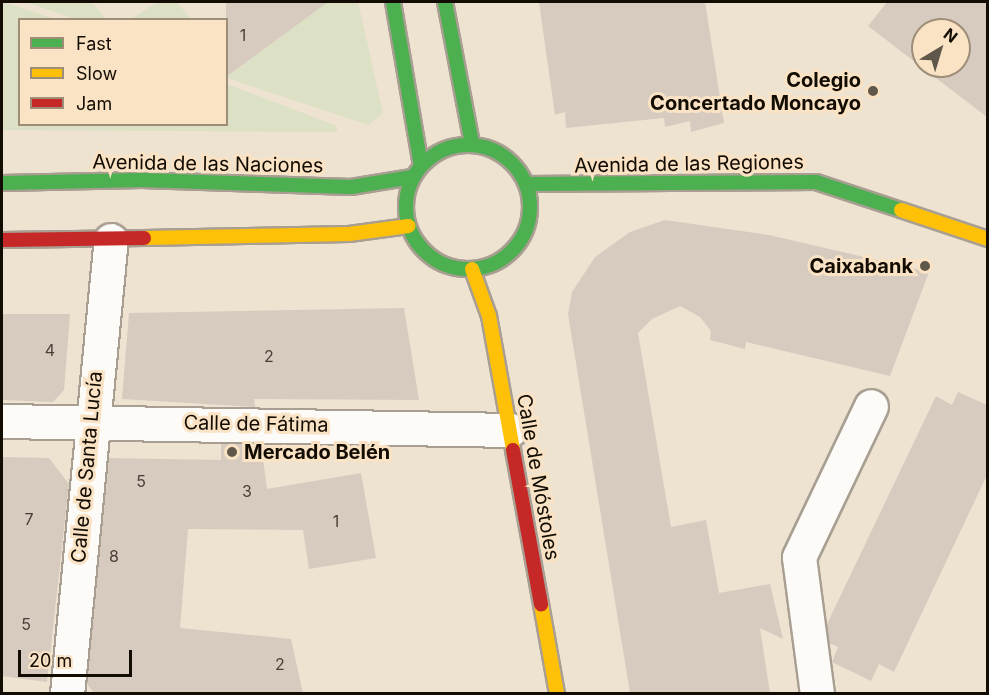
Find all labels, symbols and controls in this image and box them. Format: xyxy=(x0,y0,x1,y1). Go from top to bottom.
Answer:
legend xyxy=(18,18,228,126)
north arrow xyxy=(911,18,971,78)
text: N xyxy=(940,24,962,47)
house number: 1 xyxy=(240,25,246,45)
text: Fast xyxy=(76,33,112,54)
text: Slow xyxy=(76,63,117,84)
place label: Colegio Concertado Moncayo xyxy=(650,68,861,115)
marker: Colegio Concertado Moncayo xyxy=(866,84,880,98)
text: Jam xyxy=(76,93,112,114)
street label: Avenida de las Naciones xyxy=(92,150,324,178)
street label: Avenida de las Regiones xyxy=(574,150,804,178)
place label: Caixabank xyxy=(810,254,913,278)
marker: Caixabank xyxy=(918,259,932,273)
house number: 4 xyxy=(45,340,55,360)
house number: 2 xyxy=(264,346,274,366)
street label: Calle de Santa Lucía xyxy=(67,370,107,564)
street label: Calle de Móstoles xyxy=(512,392,564,562)
street label: Calle de Fátima xyxy=(183,411,329,437)
place label: Mercado Belén xyxy=(244,440,390,464)
marker: Mercado Belén xyxy=(225,445,239,459)
house number: 5 xyxy=(136,471,146,491)
house number: 3 xyxy=(242,481,252,501)
house number: 7 xyxy=(24,509,34,529)
house number: 1 xyxy=(333,511,339,531)
house number: 8 xyxy=(109,546,119,566)
house number: 5 xyxy=(21,614,31,634)
scale bar xyxy=(21,638,135,676)
text: 20 m xyxy=(29,650,72,671)
house number: 2 xyxy=(275,654,285,674)

